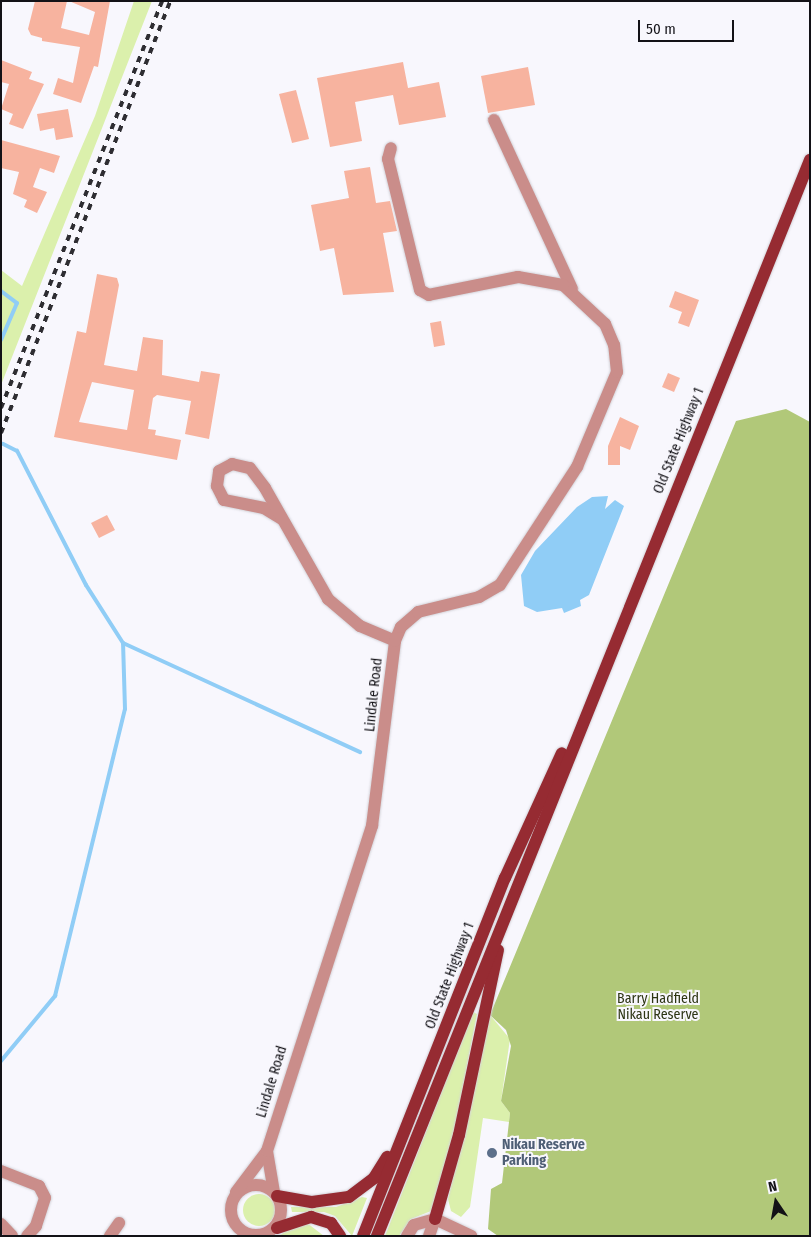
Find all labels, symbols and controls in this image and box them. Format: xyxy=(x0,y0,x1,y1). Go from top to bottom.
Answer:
scale bar xyxy=(641,10,737,42)
text: 50 m xyxy=(646,20,676,38)
street label: Old State Highway 1 xyxy=(650,386,708,496)
street label: Lindale Road xyxy=(362,657,386,733)
street label: Old State Highway 1 xyxy=(422,920,478,1032)
park label: Barry Hadfield Nikau Reserve xyxy=(617,991,699,1024)
street label: Lindale Road xyxy=(253,1044,291,1120)
place label: Nikau Reserve Parking xyxy=(502,1137,585,1170)
marker: Nikau Reserve Parking xyxy=(486,1147,498,1159)
north arrow xyxy=(751,1177,801,1227)
text: N xyxy=(767,1178,779,1196)

